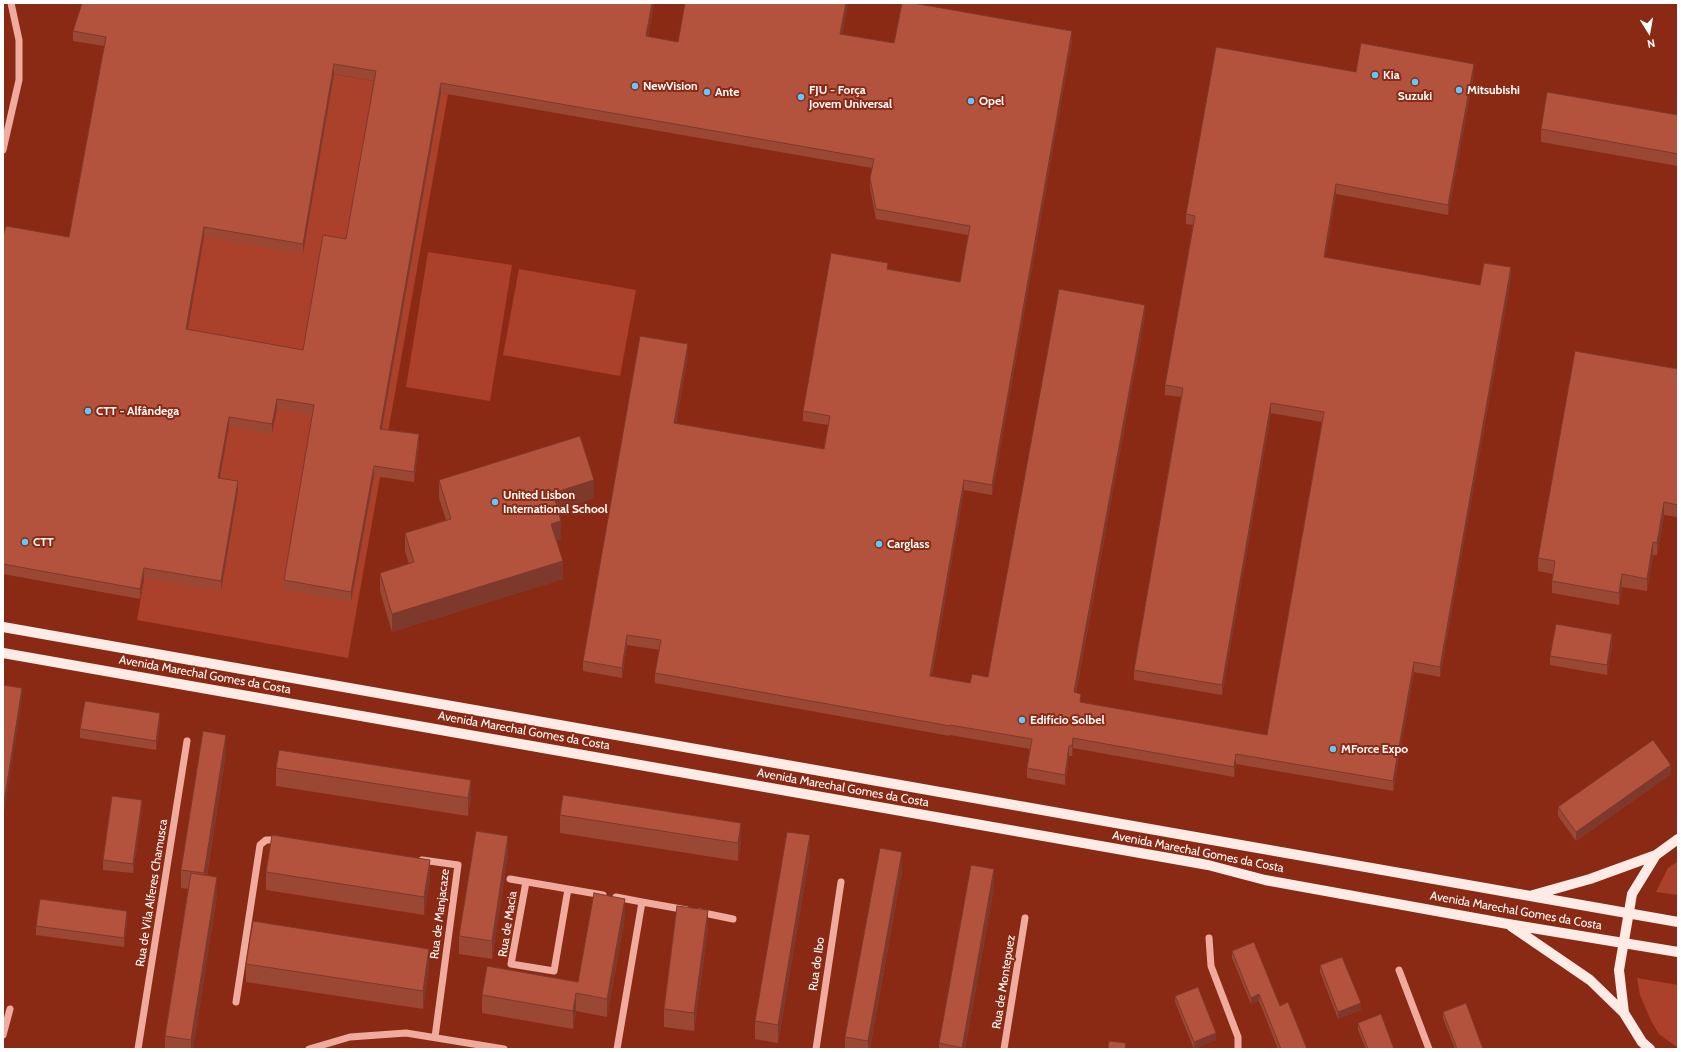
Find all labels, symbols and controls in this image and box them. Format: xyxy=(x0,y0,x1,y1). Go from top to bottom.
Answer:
north arrow xyxy=(1629,12,1669,52)
text: N xyxy=(1646,36,1656,51)
place label: Kia xyxy=(1383,68,1400,82)
marker: Kia xyxy=(1370,70,1380,80)
marker: Suzuki xyxy=(1410,77,1420,87)
place label: NewVision xyxy=(643,79,698,93)
marker: NewVision xyxy=(630,81,640,91)
place label: FJU - Força Jovem Universal xyxy=(809,83,892,111)
place label: Mitsubishi xyxy=(1467,83,1520,97)
place label: Ante xyxy=(715,85,739,99)
marker: Mitsubishi xyxy=(1454,85,1464,95)
marker: Ante xyxy=(702,87,712,97)
place label: Suzuki xyxy=(1398,89,1432,103)
marker: FJU - Força Jovem Universal xyxy=(796,92,806,102)
place label: Opel xyxy=(979,94,1004,108)
marker: Opel xyxy=(966,96,976,106)
place label: CTT - Alfândega xyxy=(96,404,179,418)
marker: CTT - Alfândega xyxy=(83,406,93,416)
place label: United Lisbon International School xyxy=(503,488,608,516)
marker: United Lisbon International School xyxy=(490,497,500,507)
place label: CTT xyxy=(33,535,54,549)
marker: CTT xyxy=(20,537,30,547)
place label: Carglass xyxy=(887,537,929,551)
marker: Carglass xyxy=(874,539,884,549)
street label: Avenida Marechal Gomes da Costa xyxy=(118,653,292,697)
street label: Avenida Marechal Gomes da Costa xyxy=(437,709,611,753)
place label: Edifício Solbel xyxy=(1030,713,1105,727)
marker: Edifício Solbel xyxy=(1017,715,1027,725)
place label: MForce Expo xyxy=(1341,742,1408,756)
marker: MForce Expo xyxy=(1328,744,1338,754)
street label: Avenida Marechal Gomes da Costa xyxy=(756,766,930,810)
street label: Rua de Vila Alferes Chamusca xyxy=(133,818,171,968)
street label: Avenida Marechal Gomes da Costa xyxy=(1111,828,1285,876)
street label: Rua de Manjacaze xyxy=(427,868,453,960)
street label: Avenida Marechal Gomes da Costa xyxy=(1429,889,1603,933)
street label: Rua de Macia xyxy=(496,890,520,958)
street label: Rua de Montepuez xyxy=(989,934,1019,1030)
street label: Rua do Ibo xyxy=(806,936,828,992)

